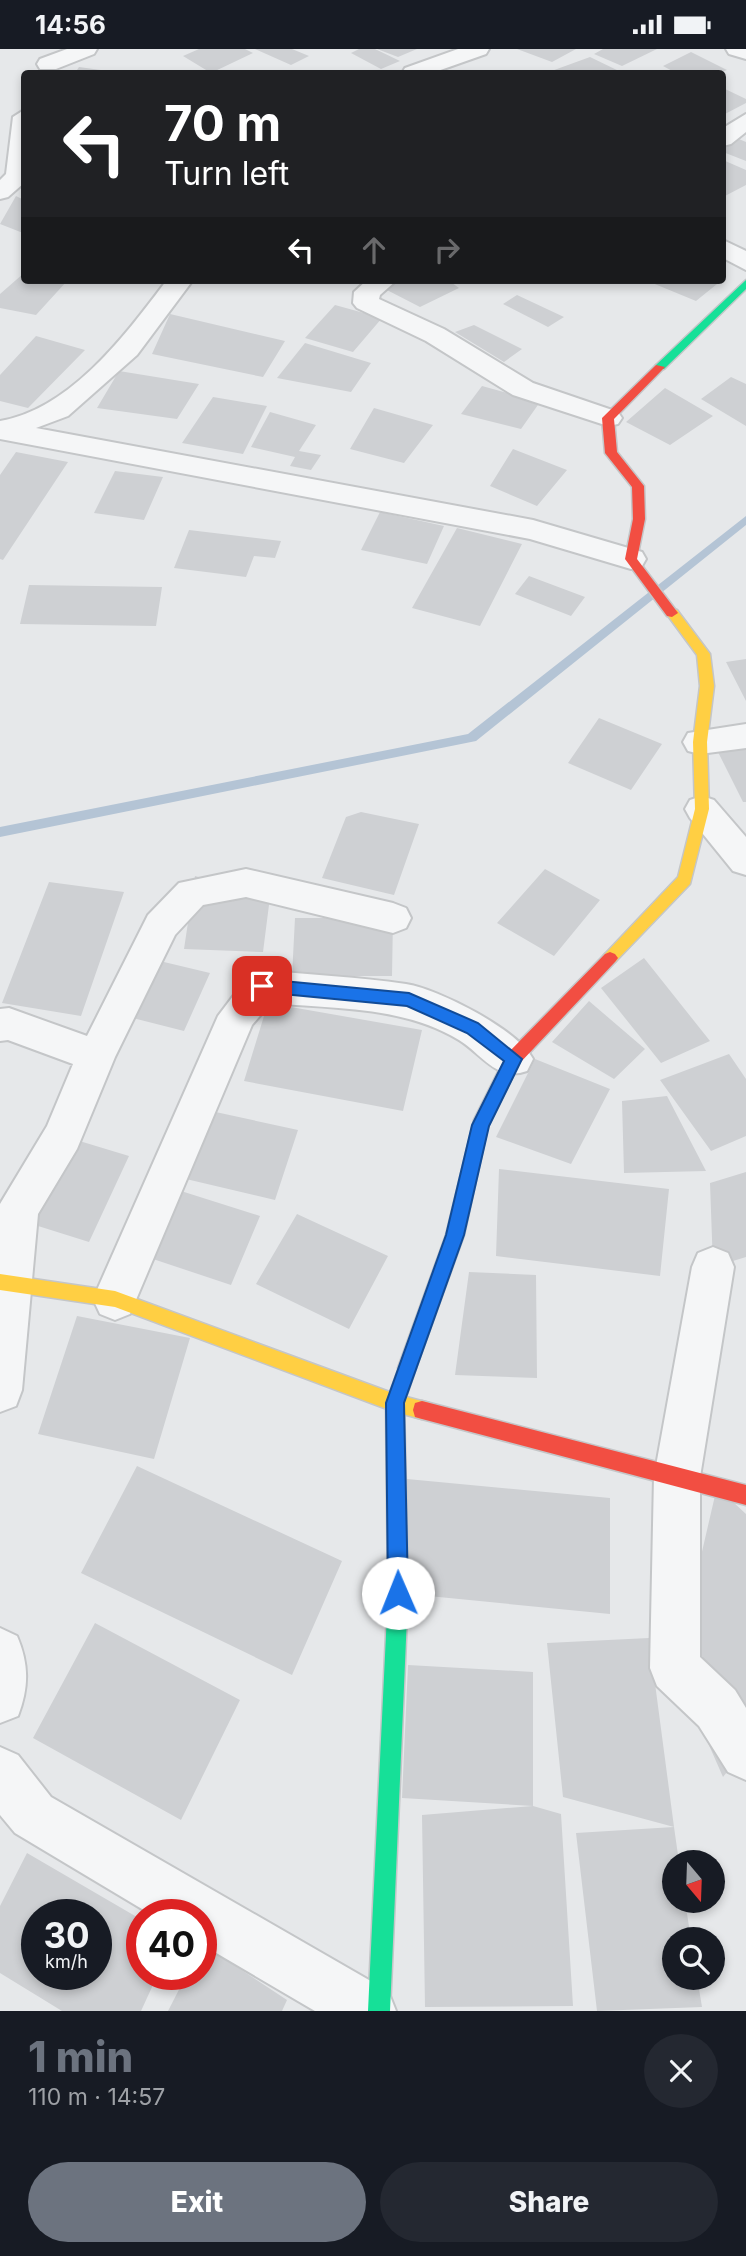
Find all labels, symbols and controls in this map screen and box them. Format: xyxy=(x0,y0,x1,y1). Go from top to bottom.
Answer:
text: 14:56 xyxy=(35,9,106,40)
text: 70 m xyxy=(164,94,281,153)
icon: left xyxy=(49,98,140,189)
text: Turn left xyxy=(164,154,289,193)
icon: left xyxy=(282,231,320,269)
icon: ahead xyxy=(355,231,393,269)
icon: right xyxy=(428,231,466,269)
pin xyxy=(232,956,292,1016)
icon: arrive xyxy=(243,967,281,1005)
position arrow xyxy=(361,1556,435,1630)
north arrow xyxy=(662,1850,724,1913)
map controls xyxy=(662,1850,725,1990)
speed limit sign: 40 xyxy=(126,1899,217,1990)
text: 30 xyxy=(43,1914,90,1956)
button: search xyxy=(662,1927,725,1990)
text: km/h xyxy=(45,1951,88,1972)
text: 1 min xyxy=(28,2031,133,2082)
button: close xyxy=(644,2034,718,2108)
text: 110 m · 14:57 xyxy=(28,2083,165,2111)
button: Exit xyxy=(28,2162,366,2242)
button: Share xyxy=(380,2162,718,2242)

